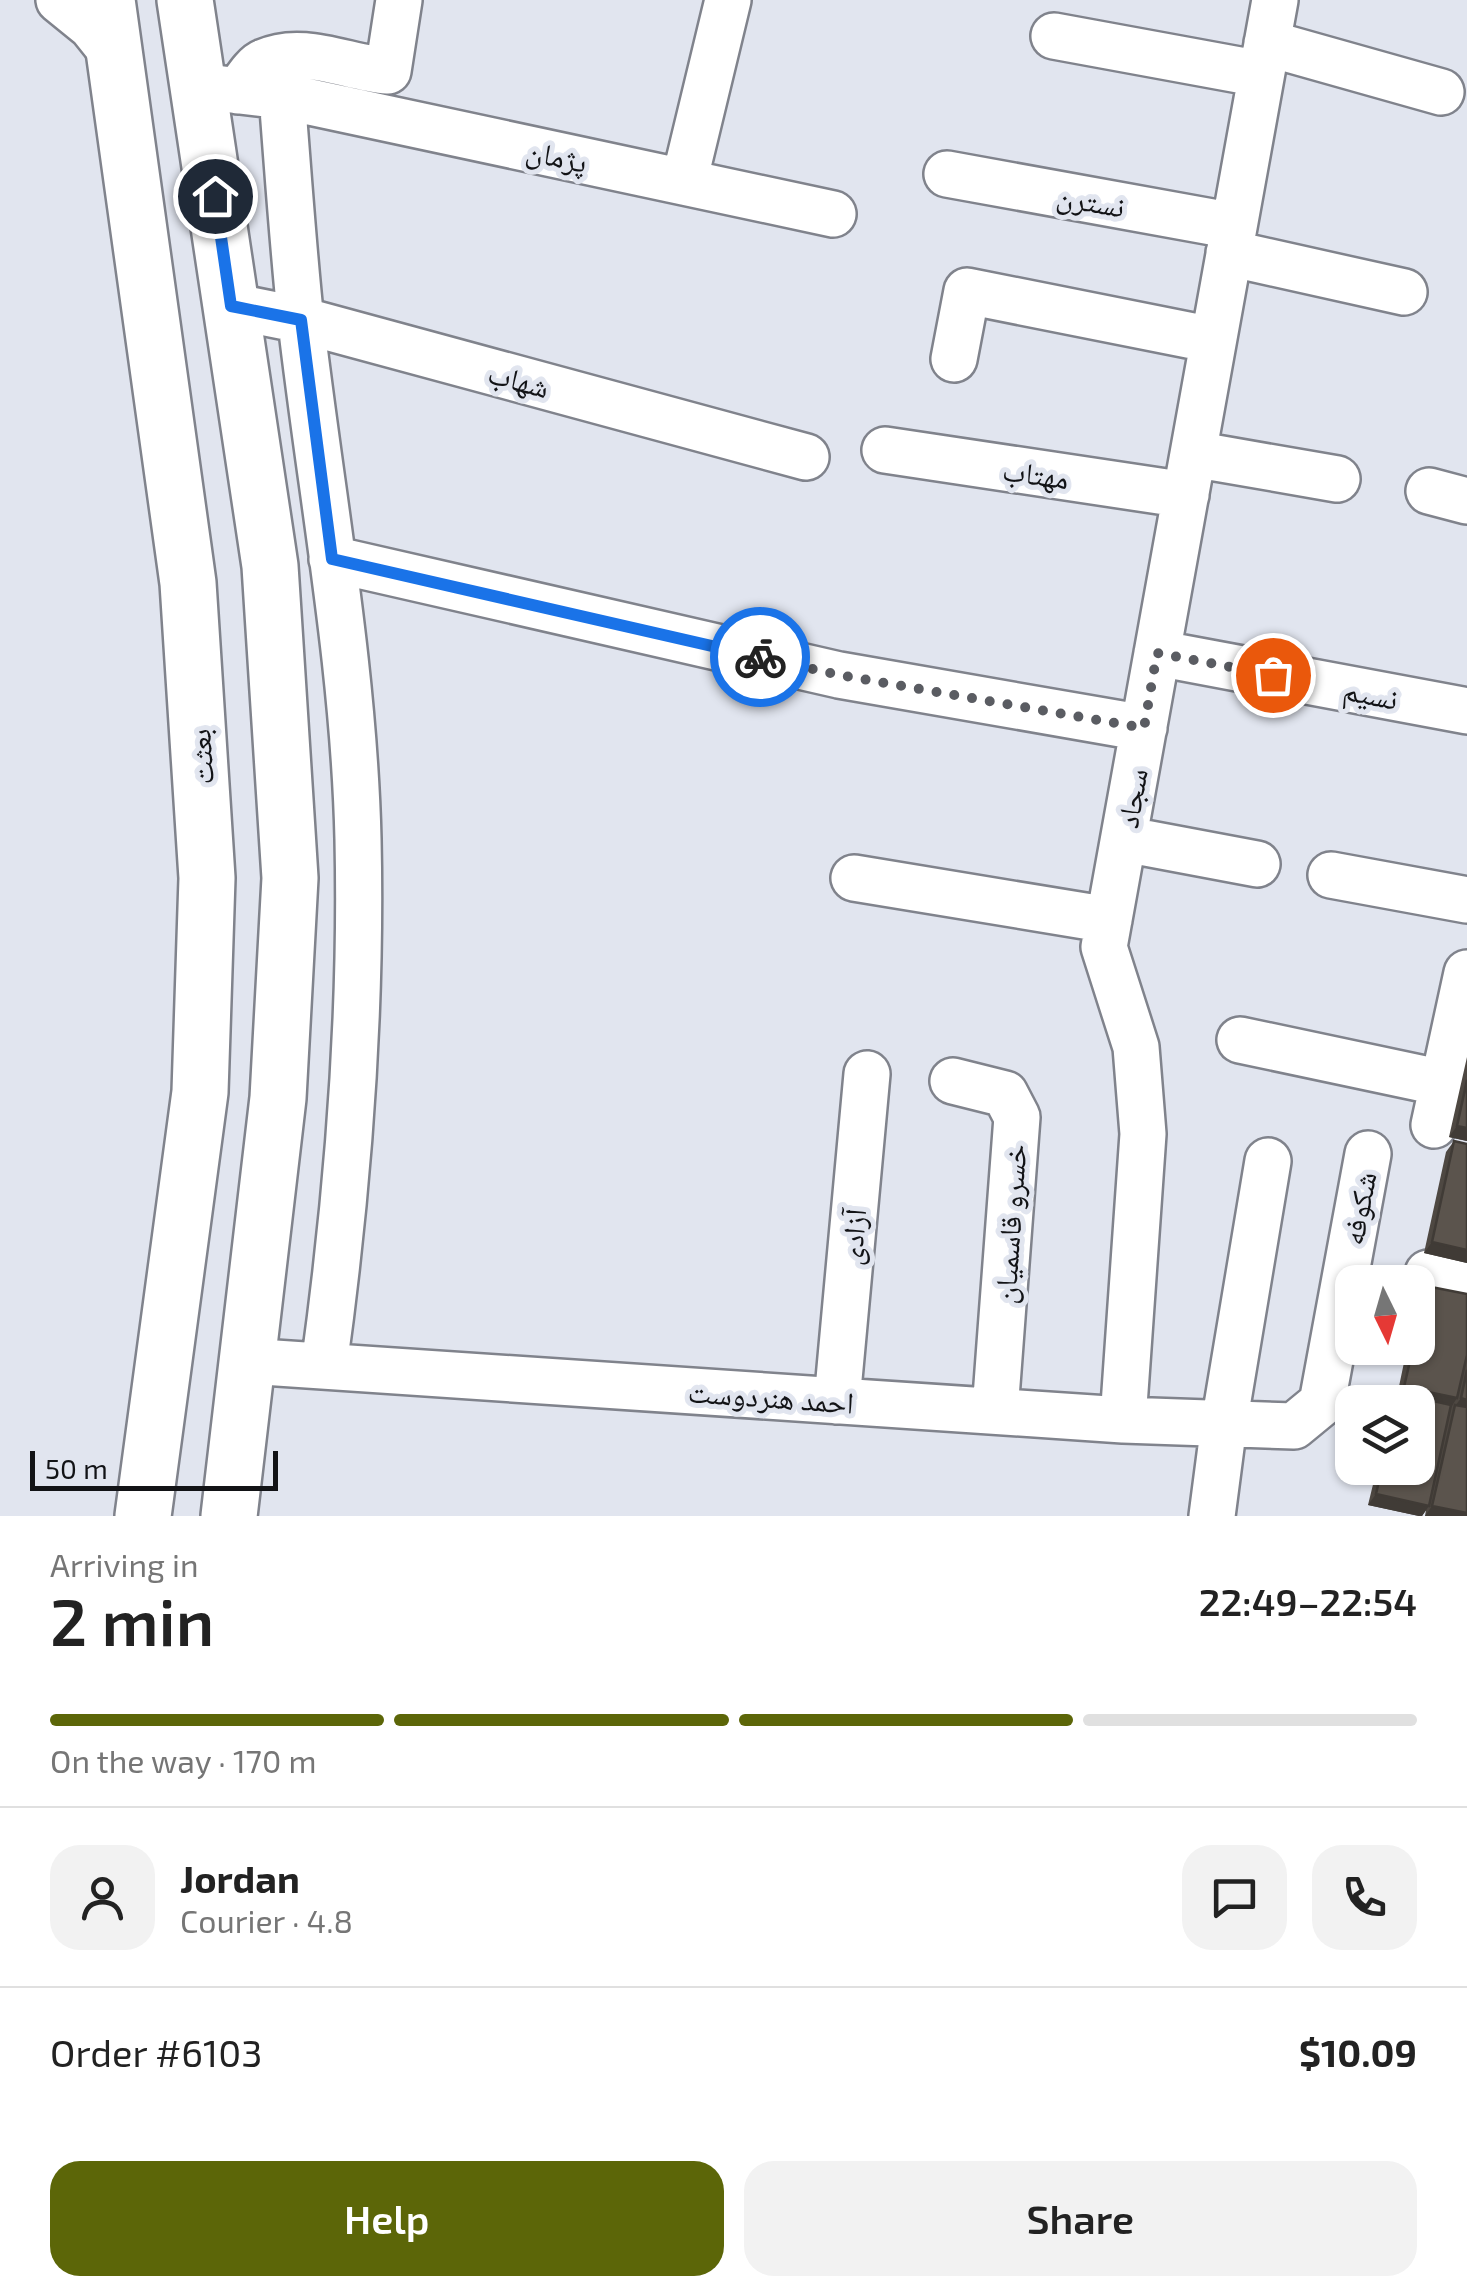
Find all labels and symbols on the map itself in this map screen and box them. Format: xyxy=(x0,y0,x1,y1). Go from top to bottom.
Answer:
street label: پژمان xyxy=(523,131,591,181)
pin xyxy=(173,154,258,239)
street label: نسترن xyxy=(1054,176,1128,226)
street label: شهاب xyxy=(484,354,554,405)
street label: مهتاب xyxy=(1000,451,1072,496)
courier xyxy=(710,607,810,707)
pin xyxy=(1231,633,1316,718)
street label: نسیم xyxy=(1340,670,1401,720)
street label: بعثت xyxy=(180,728,221,786)
street label: سجاد xyxy=(1108,765,1154,831)
street label: خسرو قاسمیان xyxy=(985,1143,1035,1305)
street label: شکوفه xyxy=(1333,1168,1383,1248)
street label: آزادی xyxy=(832,1206,875,1267)
north arrow xyxy=(1335,1265,1435,1365)
street label: احمد هنردوست xyxy=(687,1372,855,1420)
scale bar xyxy=(30,1446,278,1490)

